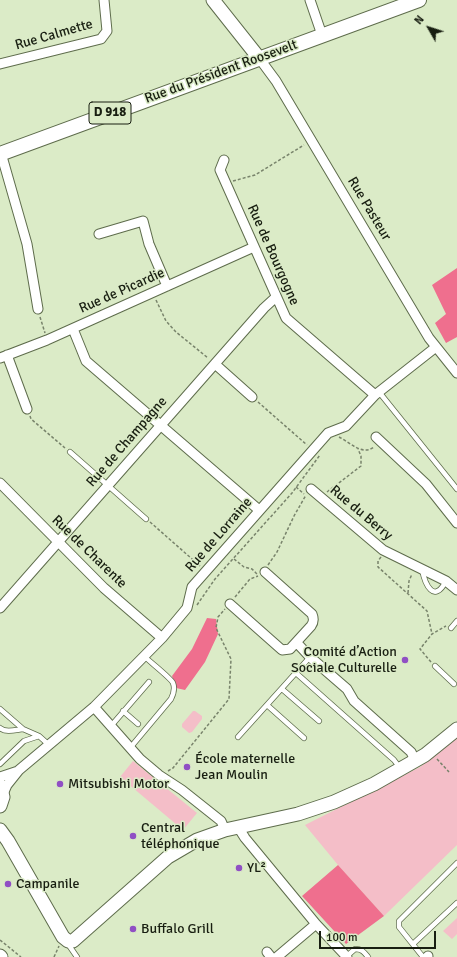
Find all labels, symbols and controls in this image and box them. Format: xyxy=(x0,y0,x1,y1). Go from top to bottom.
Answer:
north arrow xyxy=(409,8,449,48)
text: N xyxy=(412,13,427,27)
street label: Rue Calmette xyxy=(13,16,95,54)
street label: Rue du Président Roosevelt xyxy=(142,37,300,107)
road number: D 918 xyxy=(89,102,131,124)
street label: Rue Pasteur xyxy=(343,174,395,244)
street label: Rue de Bourgogne xyxy=(243,202,303,308)
street label: Rue de Picardie xyxy=(77,265,167,317)
street label: Rue de Champagne xyxy=(83,393,171,491)
street label: Rue du Berry xyxy=(326,482,396,544)
street label: Rue de Lorraine xyxy=(182,494,256,576)
street label: Rue de Charente xyxy=(48,512,130,592)
place label: Comité d’Action Sociale Culturelle xyxy=(291,644,397,676)
marker: Comité d’Action Sociale Culturelle xyxy=(400,655,410,665)
place label: École maternelle Jean Moulin xyxy=(195,751,295,784)
marker: École maternelle Jean Moulin xyxy=(182,762,192,772)
place label: Mitsubishi Motor xyxy=(68,776,169,792)
marker: Mitsubishi Motor xyxy=(55,779,65,789)
place label: Central téléphonique xyxy=(141,820,220,852)
marker: Central téléphonique xyxy=(128,831,138,841)
place label: YL² xyxy=(247,860,266,876)
marker: YL² xyxy=(234,863,244,873)
place label: Campanile xyxy=(16,876,80,892)
marker: Campanile xyxy=(3,879,13,889)
place label: Buffalo Grill xyxy=(141,921,214,937)
scale bar xyxy=(321,923,438,949)
marker: Buffalo Grill xyxy=(128,924,138,934)
text: 100 m xyxy=(326,930,358,945)

